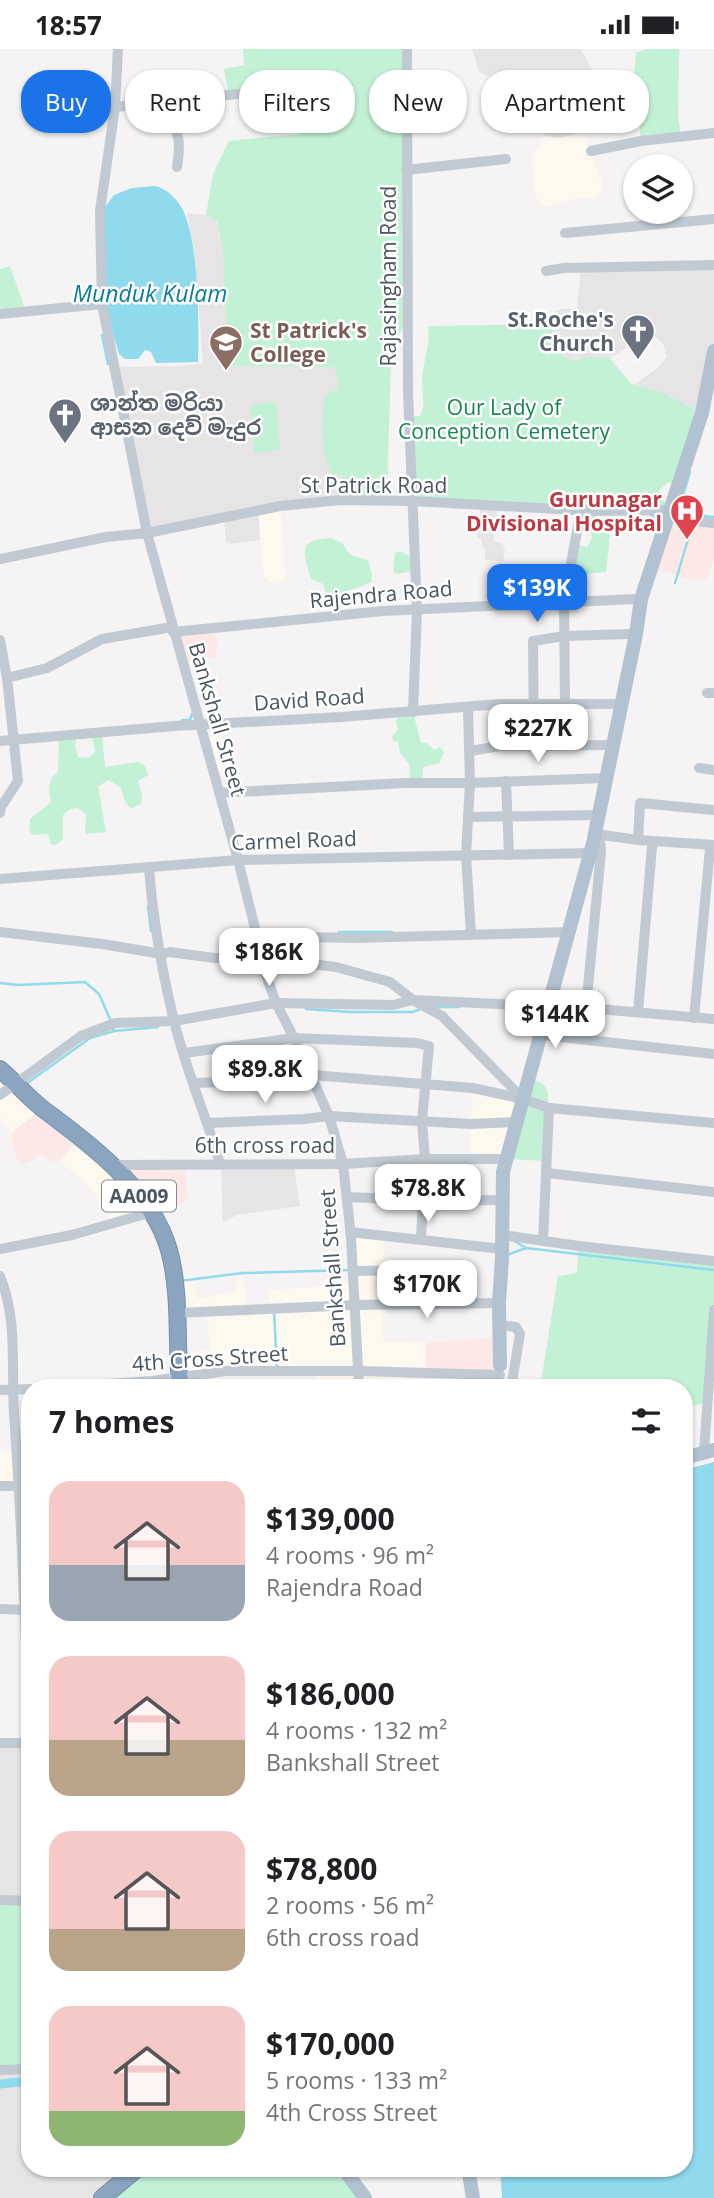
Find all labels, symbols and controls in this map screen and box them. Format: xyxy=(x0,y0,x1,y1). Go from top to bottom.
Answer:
text: 18:57 xyxy=(35,7,102,43)
chip: Buy xyxy=(21,70,111,133)
chip: Rent xyxy=(125,70,225,133)
chip: Filters xyxy=(239,70,355,133)
chip: New xyxy=(369,70,467,133)
chip: Apartment xyxy=(481,70,649,133)
map controls xyxy=(623,154,693,224)
button: layers xyxy=(623,154,693,224)
street label: Rajasingham Road xyxy=(374,186,402,366)
water label: Munduk Kulam xyxy=(73,277,227,309)
place label: St.Roche's Church xyxy=(507,305,614,357)
church icon: St.Roche's Church xyxy=(619,312,657,361)
place label: St Patrick's College xyxy=(250,316,367,368)
school or university icon: St Patrick's College xyxy=(207,323,245,372)
place label: ශාන්ත මරියා ආසන දෙව් මැදුර xyxy=(90,389,261,441)
park label: Our Lady of Conception Cemetery xyxy=(398,393,610,445)
church icon: ශාන්ත මරියා ආසන දෙව් මැදුර xyxy=(46,396,84,445)
street label: St Patrick Road xyxy=(301,471,447,499)
place label: Gurunagar Divisional Hospital xyxy=(466,485,662,537)
hospital icon: Gurunagar Divisional Hospital xyxy=(668,492,706,541)
pin: $139K xyxy=(488,565,586,624)
text: $139K xyxy=(503,571,571,603)
street label: Rajendra Road xyxy=(308,574,454,614)
street label: Bankshall Street xyxy=(183,639,253,799)
street label: David Road xyxy=(253,681,365,717)
pin: $227K xyxy=(489,705,587,764)
text: $227K xyxy=(504,711,572,743)
street label: Carmel Road xyxy=(231,824,357,856)
pin: $186K xyxy=(220,929,318,988)
text: $186K xyxy=(235,935,303,967)
pin: $144K xyxy=(506,991,604,1050)
text: $144K xyxy=(521,997,589,1029)
pin: $89.8K xyxy=(208,1045,322,1105)
text: $89.8K xyxy=(228,1052,302,1084)
street label: 6th cross road xyxy=(195,1131,335,1159)
pin: $78.8K xyxy=(371,1165,485,1224)
text: $78.8K xyxy=(391,1171,465,1203)
road number: AA009 xyxy=(102,1181,176,1211)
street label: Bankshall Street xyxy=(313,1188,351,1348)
pin: $170K xyxy=(378,1261,476,1320)
text: $170K xyxy=(393,1267,461,1299)
street label: 4th Cross Street xyxy=(131,1339,289,1377)
text: 7 homes xyxy=(49,1401,174,1442)
icon: filters xyxy=(627,1402,665,1440)
text: $139,000 xyxy=(266,1498,395,1539)
icon: home xyxy=(105,1509,189,1593)
text: 4 rooms · 96 m² xyxy=(266,1539,434,1571)
text: Rajendra Road xyxy=(266,1571,423,1603)
text: $186,000 xyxy=(266,1673,395,1714)
icon: home xyxy=(105,1684,189,1768)
text: 4 rooms · 132 m² xyxy=(266,1714,447,1746)
text: Bankshall Street xyxy=(266,1746,440,1778)
text: $78,800 xyxy=(266,1848,377,1889)
icon: home xyxy=(105,1859,189,1943)
text: 2 rooms · 56 m² xyxy=(266,1889,434,1921)
text: 6th cross road xyxy=(266,1921,420,1953)
text: $170,000 xyxy=(266,2023,395,2064)
icon: home xyxy=(105,2034,189,2118)
text: 5 rooms · 133 m² xyxy=(266,2064,447,2096)
text: 4th Cross Street xyxy=(266,2096,437,2128)

